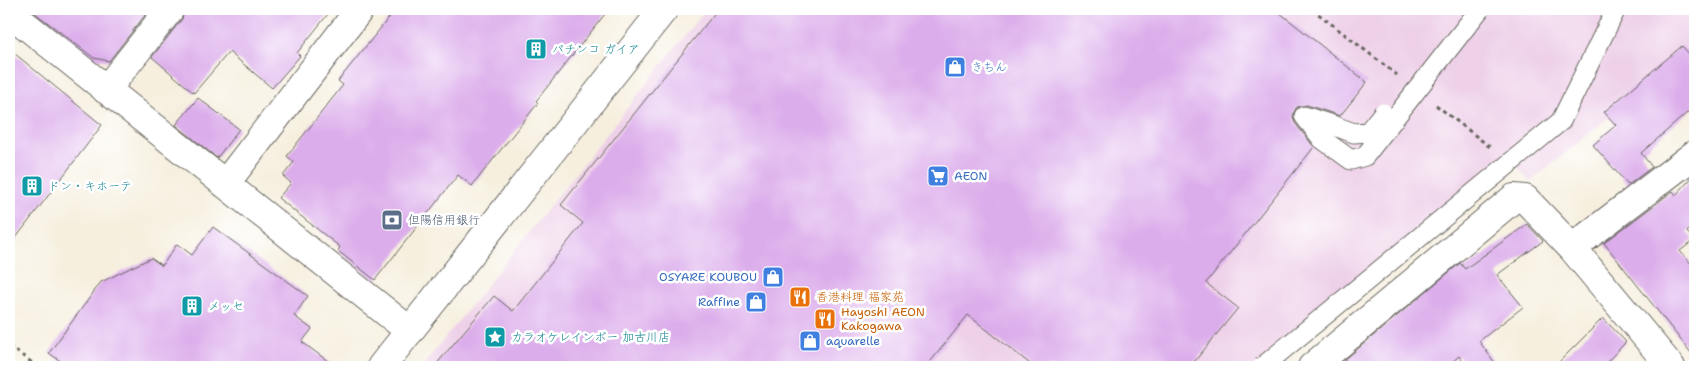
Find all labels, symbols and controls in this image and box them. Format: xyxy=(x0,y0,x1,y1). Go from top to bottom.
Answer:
building icon: パチンコ ガイア xyxy=(524,37,548,61)
place label: パチンコ ガイア xyxy=(552,41,640,57)
shop icon: きちん xyxy=(943,55,967,79)
place label: きちん xyxy=(971,59,1007,75)
supermarket icon: AEON xyxy=(926,164,950,188)
place label: AEON xyxy=(954,168,987,184)
building icon: ドン・キホーテ xyxy=(20,174,44,198)
place label: ドン・キホーテ xyxy=(48,178,132,194)
bank icon: 但陽信用銀行 xyxy=(380,208,404,232)
place label: 但陽信用銀行 xyxy=(408,212,480,228)
shop icon: OSYARE KOUBOU xyxy=(761,265,785,289)
place label: OSYARE KOUBOU xyxy=(659,269,757,285)
restaurant icon: 香港料理 福家苑 xyxy=(788,285,812,309)
place label: 香港料理 福家苑 xyxy=(816,289,904,305)
shop icon: Raffine xyxy=(744,290,768,314)
building icon: メッセ xyxy=(180,294,204,318)
place label: Raffine xyxy=(698,294,740,310)
place label: メッセ xyxy=(208,298,244,314)
place label: Hayoshi AEON Kakogawa xyxy=(841,304,925,334)
restaurant icon: Hayoshi AEON Kakogawa xyxy=(813,307,837,331)
place icon: カラオケレインボー 加古川店 xyxy=(483,325,507,349)
place label: カラオケレインボー 加古川店 xyxy=(511,329,670,345)
shop icon: aquarelle xyxy=(798,329,822,353)
place label: aquarelle xyxy=(826,333,880,349)

